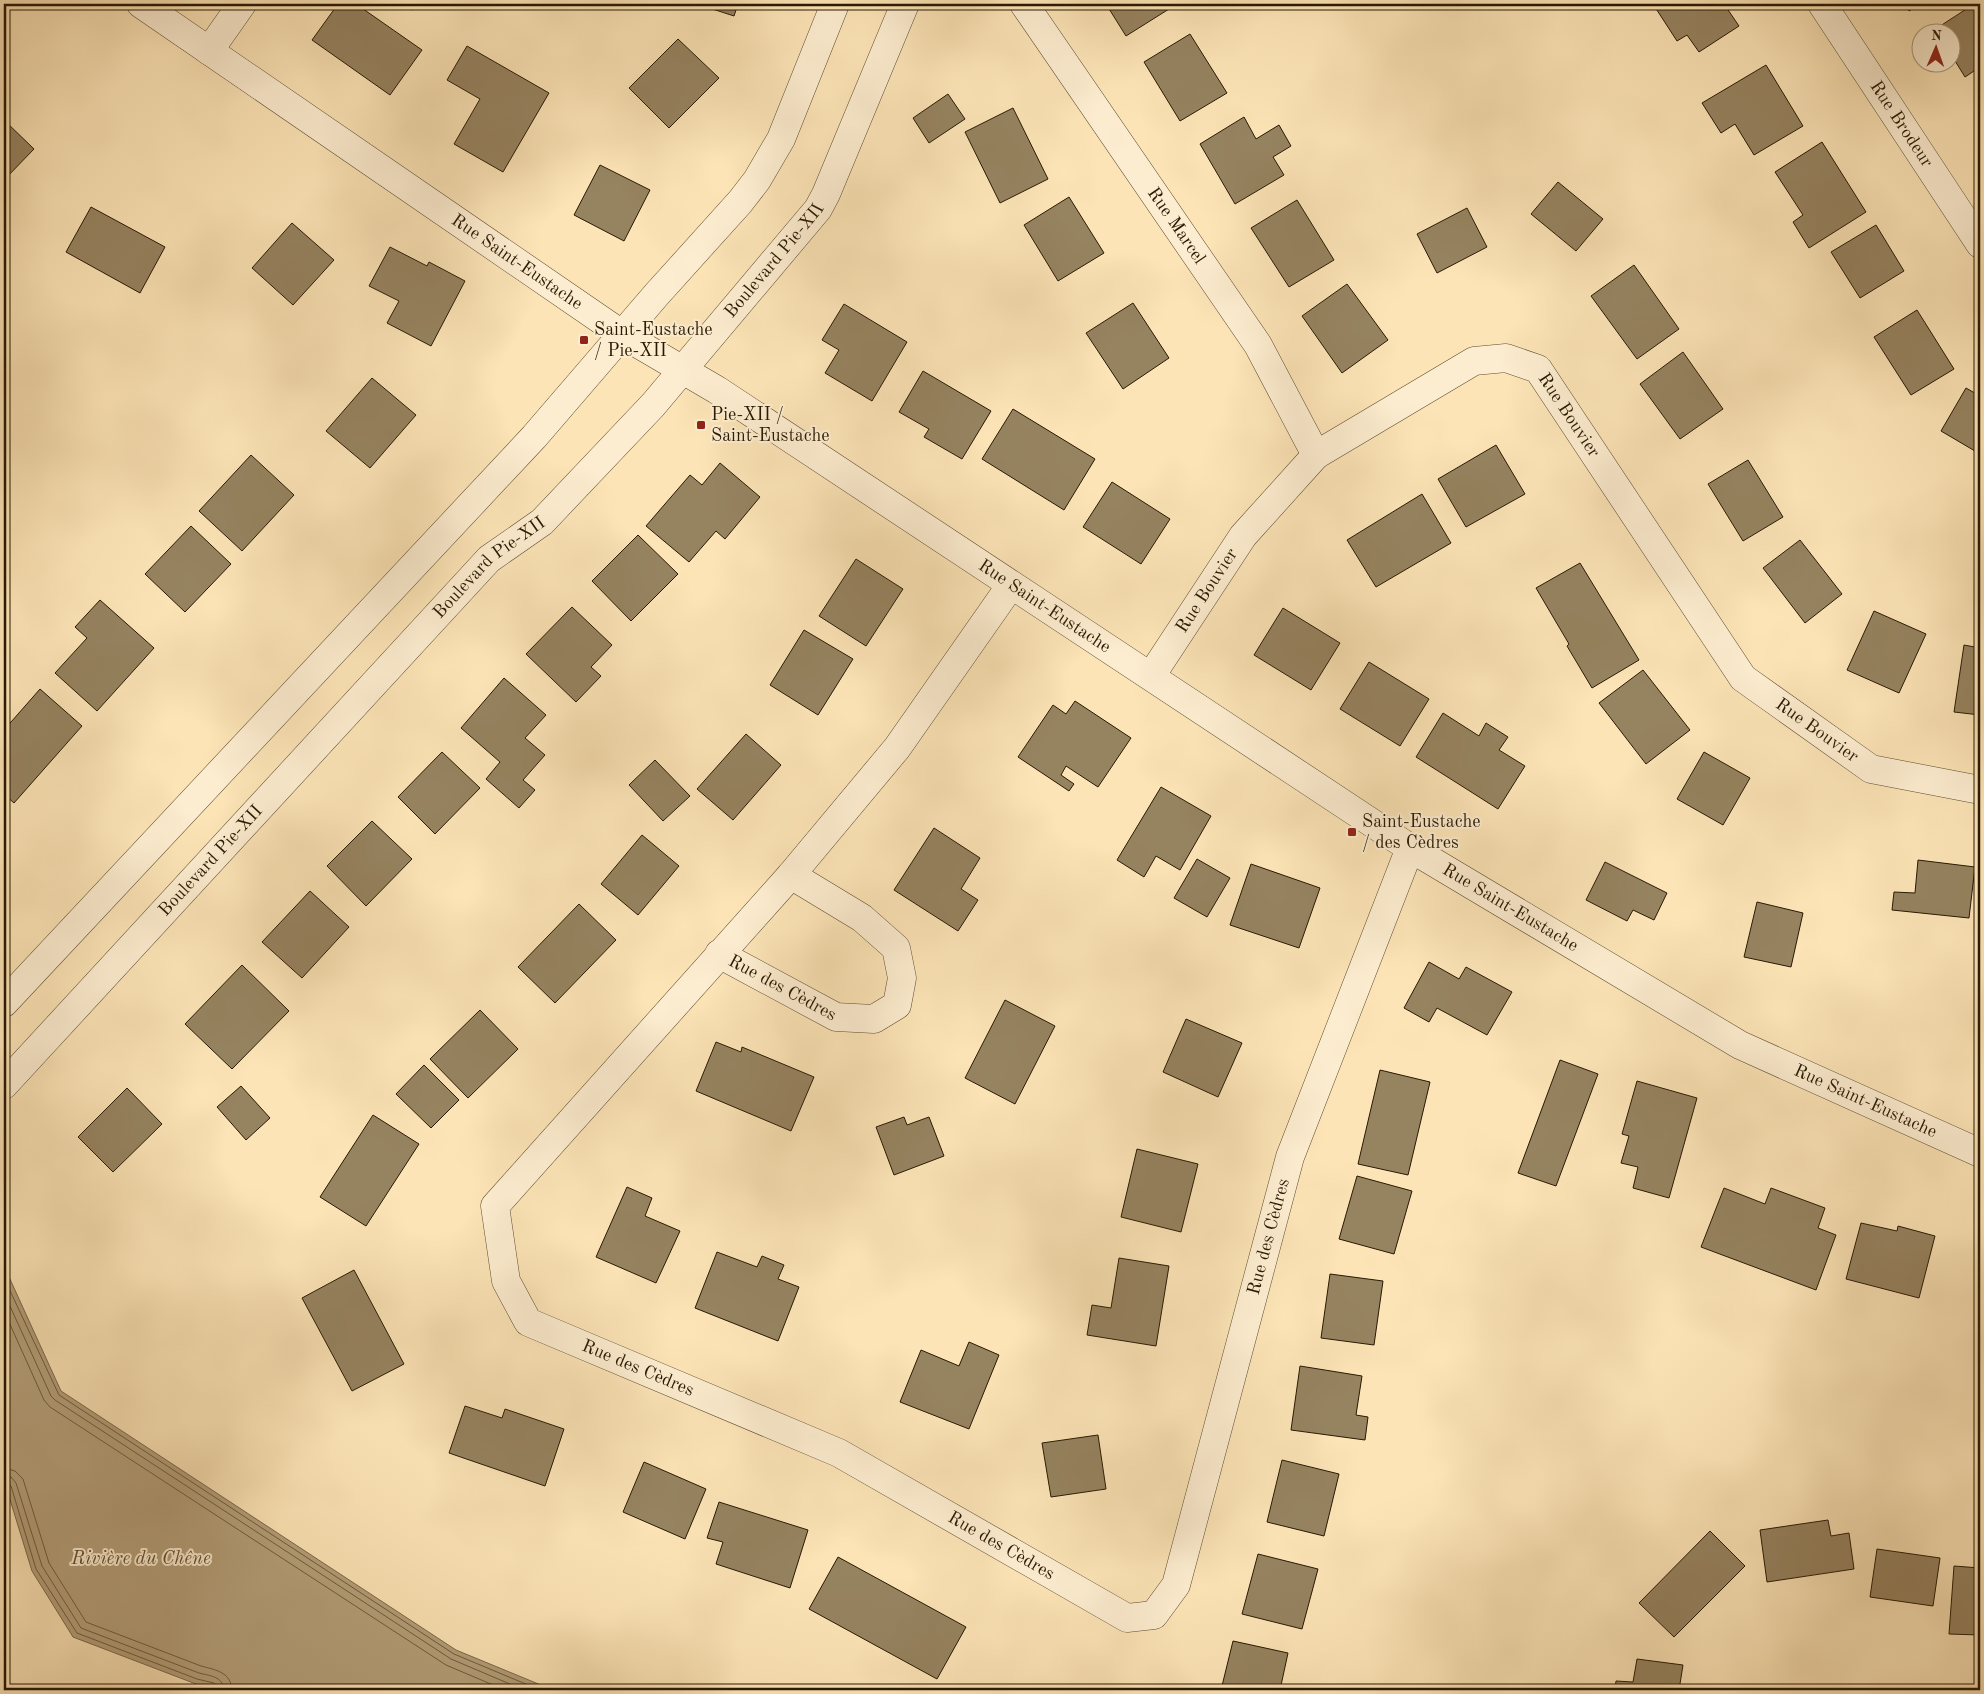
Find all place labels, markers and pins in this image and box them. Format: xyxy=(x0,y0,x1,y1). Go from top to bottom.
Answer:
place label: Saint-Eustache / Pie-XII xyxy=(594,321,713,360)
marker: Saint-Eustache / Pie-XII xyxy=(578,334,590,346)
place label: Pie-XII / Saint-Eustache xyxy=(711,406,830,445)
marker: Pie-XII / Saint-Eustache xyxy=(695,419,707,431)
place label: Saint-Eustache / des Cèdres xyxy=(1362,813,1481,852)
marker: Saint-Eustache / des Cèdres xyxy=(1346,826,1358,838)

